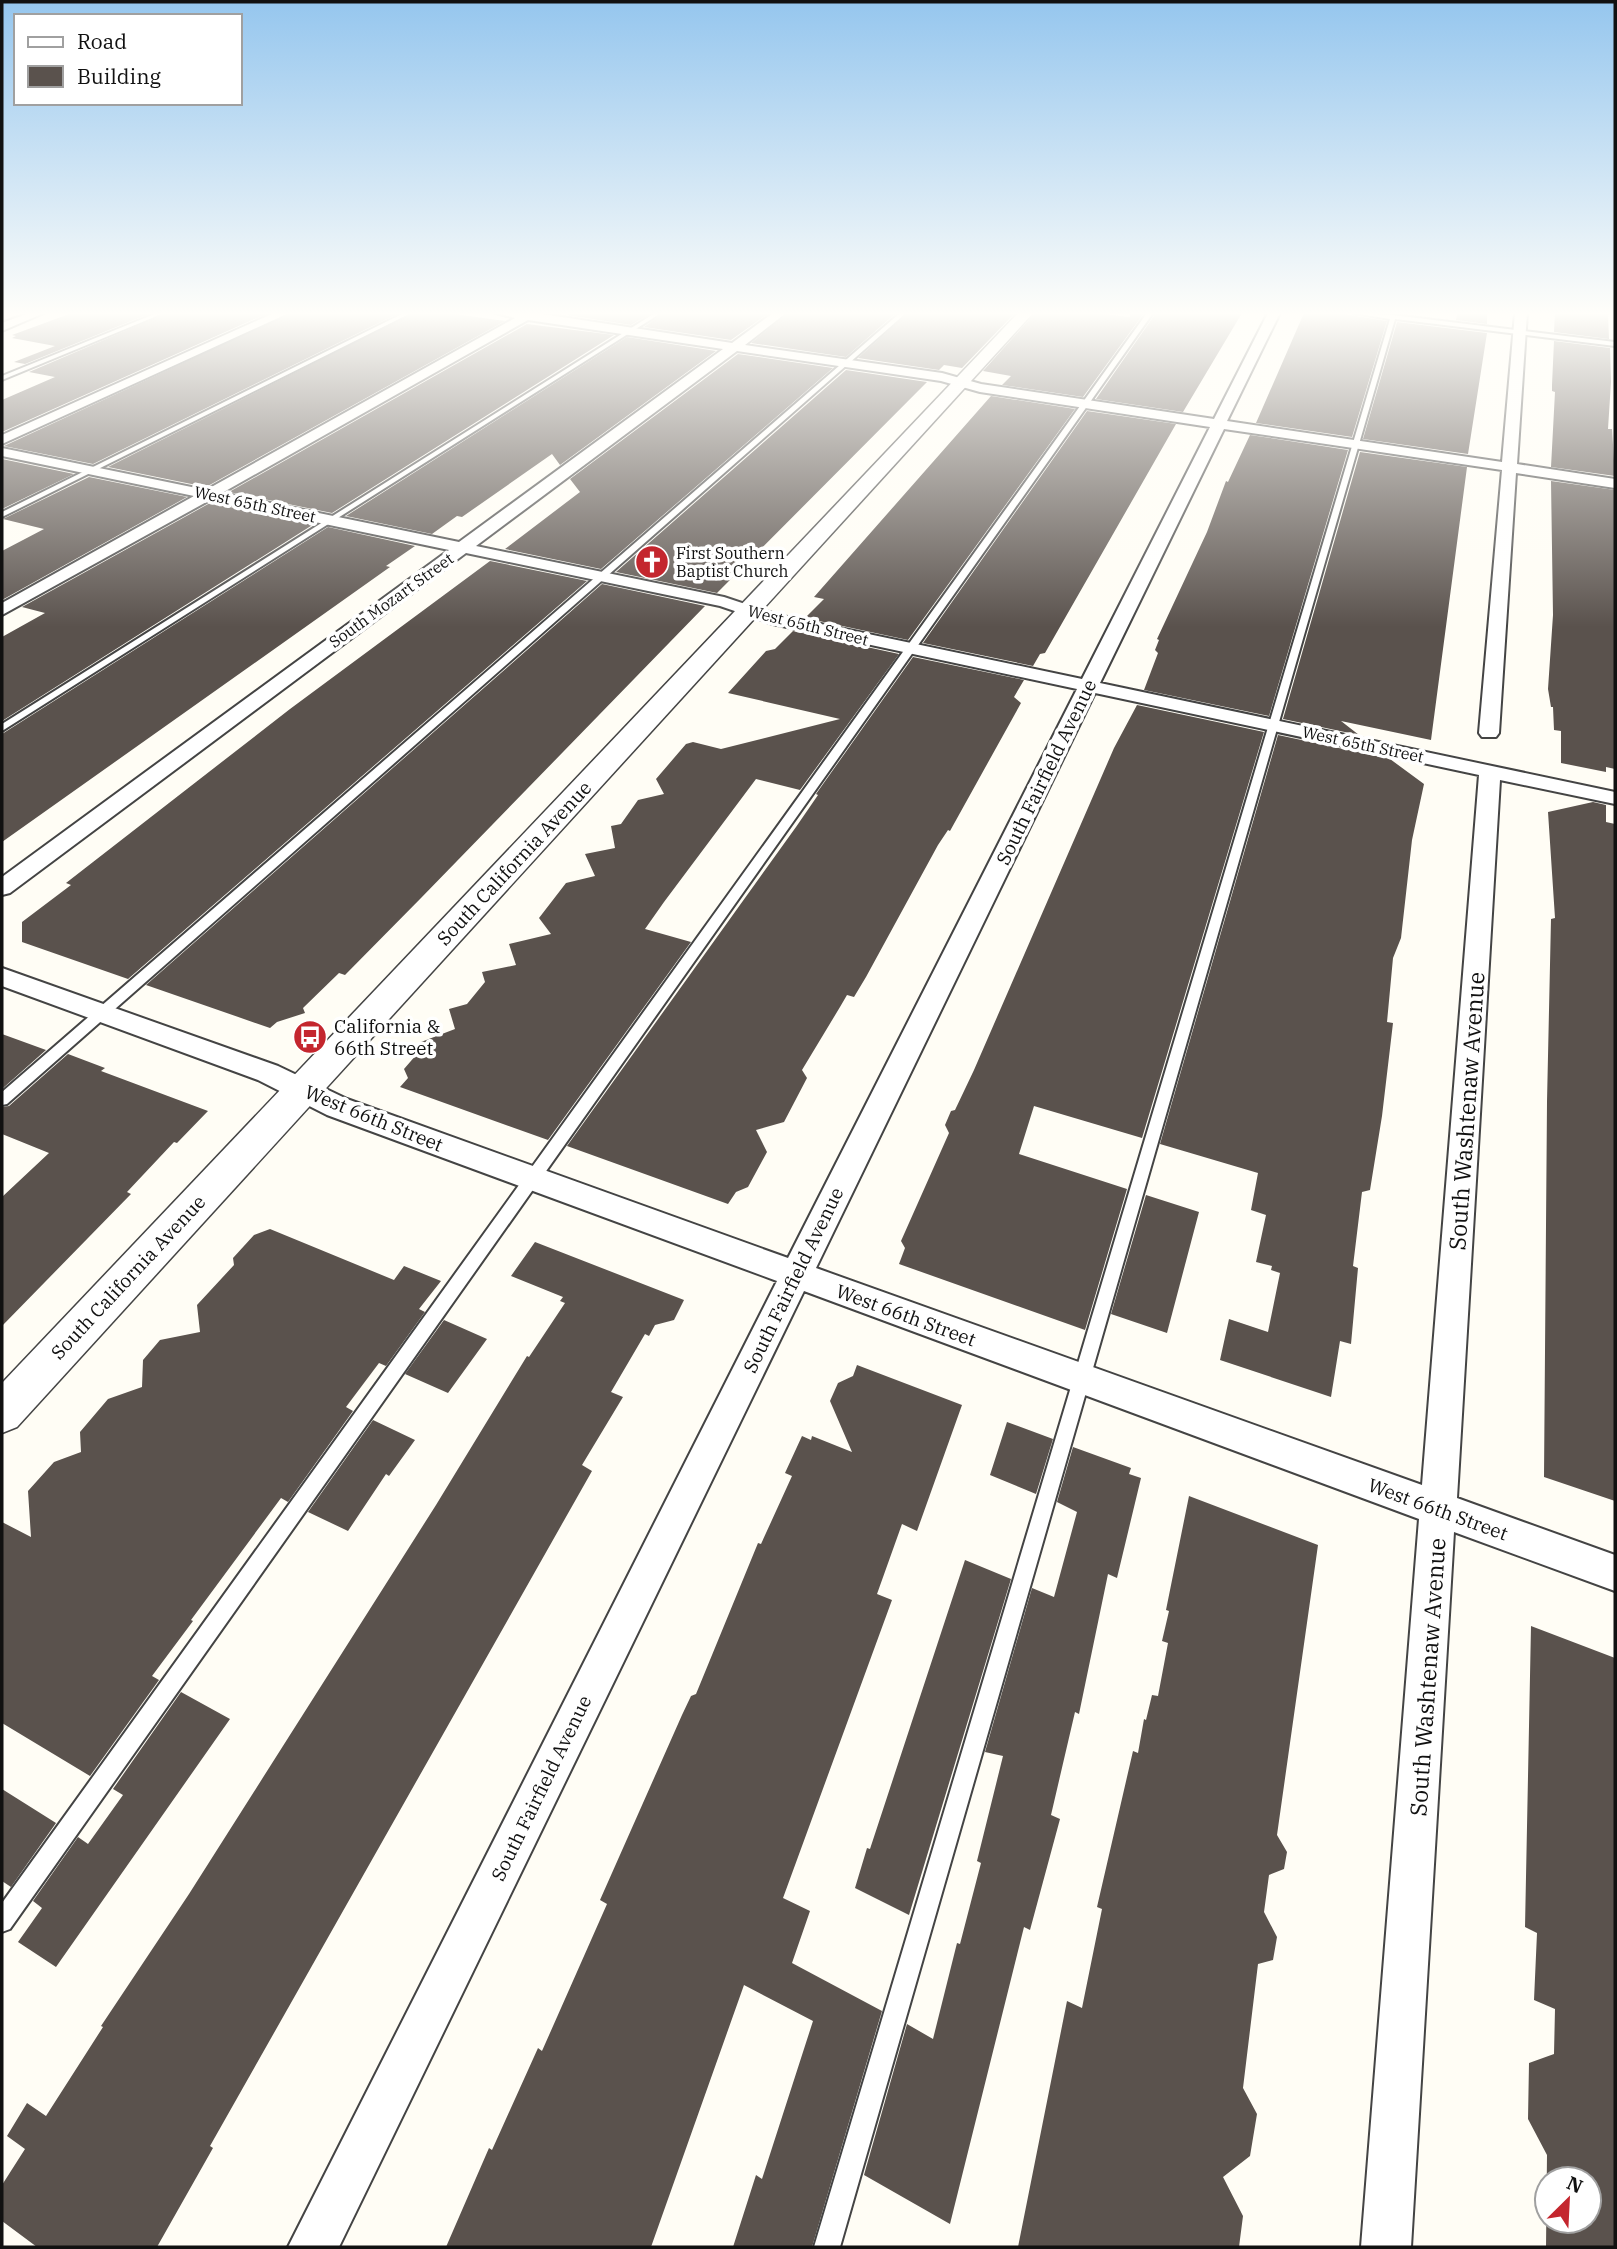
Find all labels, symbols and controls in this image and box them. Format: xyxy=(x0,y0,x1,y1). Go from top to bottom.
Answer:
legend xyxy=(14,14,242,105)
text: Road xyxy=(77,27,127,55)
text: Building xyxy=(77,62,162,90)
street label: West 65th Street xyxy=(192,481,318,527)
church icon: First Southern Baptist Church xyxy=(633,543,671,581)
place label: First Southern Baptist Church xyxy=(676,543,789,581)
street label: South Mozart Street xyxy=(325,548,457,652)
street label: West 65th Street xyxy=(745,600,871,650)
street label: South Fairfield Avenue xyxy=(991,675,1101,869)
street label: West 65th Street xyxy=(1300,721,1426,767)
street label: South California Avenue xyxy=(432,776,596,950)
street label: South Washtenaw Avenue xyxy=(1441,971,1491,1251)
place label: California & 66th Street xyxy=(334,1014,440,1060)
bus stop icon: California & 66th Street xyxy=(291,1018,329,1056)
street label: West 66th Street xyxy=(301,1079,447,1157)
street label: South Fairfield Avenue xyxy=(738,1183,848,1377)
street label: South California Avenue xyxy=(46,1190,210,1364)
street label: West 66th Street xyxy=(833,1279,979,1352)
street label: West 66th Street xyxy=(1365,1473,1511,1546)
street label: South Washtenaw Avenue xyxy=(1402,1537,1452,1817)
street label: South Fairfield Avenue xyxy=(486,1691,596,1885)
north arrow xyxy=(1533,2165,1603,2235)
text: N xyxy=(1563,2170,1587,2198)

